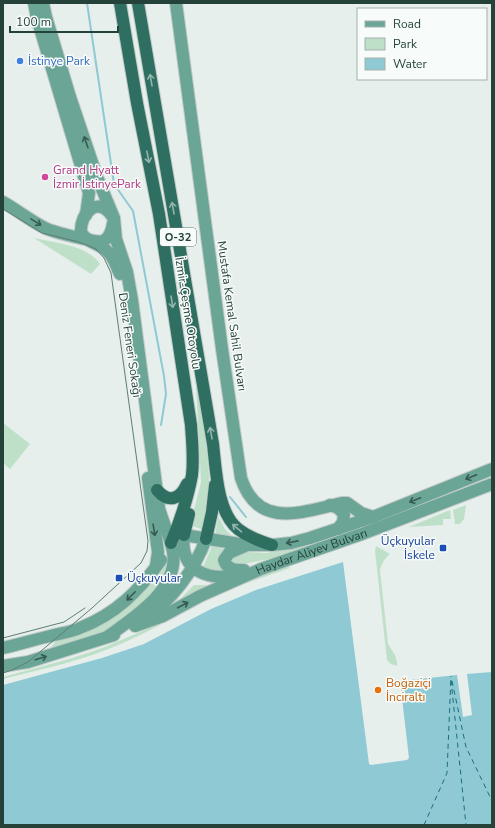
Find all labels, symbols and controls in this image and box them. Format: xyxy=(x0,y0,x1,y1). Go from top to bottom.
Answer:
scale bar xyxy=(10,8,118,34)
legend xyxy=(357,8,487,80)
text: 100 m xyxy=(16,14,51,30)
text: Road xyxy=(393,16,421,32)
text: Park xyxy=(393,36,418,52)
place label: İstinye Park xyxy=(28,53,91,69)
marker: İstinye Park xyxy=(15,56,25,66)
text: Water xyxy=(393,56,427,72)
one-way arrow xyxy=(147,74,155,87)
one-way arrow xyxy=(81,137,89,149)
one-way arrow xyxy=(144,150,152,163)
place label: Grand Hyatt İzmir İstinyePark xyxy=(53,162,142,192)
marker: Grand Hyatt İzmir İstinyePark xyxy=(40,172,50,182)
one-way arrow xyxy=(169,202,177,215)
one-way arrow xyxy=(30,219,42,227)
road number: O-32 xyxy=(160,228,196,246)
street label: Mustafa Kemal Sahil Bulvarı xyxy=(214,240,250,392)
street label: İzmir-Çeşme Otoyolu xyxy=(171,256,205,370)
street label: Deniz Feneri Sokağı xyxy=(115,292,145,398)
one-way arrow xyxy=(168,295,176,308)
one-way arrow xyxy=(207,427,215,440)
one-way arrow xyxy=(466,474,478,482)
one-way arrow xyxy=(409,497,421,505)
one-way arrow xyxy=(150,523,158,536)
one-way arrow xyxy=(232,523,243,532)
street label: Haydar Aliyev Bulvarı xyxy=(253,525,370,578)
place label: Üçkuyular İskele xyxy=(381,533,436,563)
one-way arrow xyxy=(286,539,299,547)
marker: Üçkuyular İskele xyxy=(438,543,448,553)
place label: Üçkuyular xyxy=(127,570,182,586)
marker: Üçkuyular xyxy=(114,573,124,583)
one-way arrow xyxy=(126,591,136,601)
one-way arrow xyxy=(177,601,189,608)
one-way arrow xyxy=(34,654,47,661)
place label: Boğaziçi İnciraltı xyxy=(386,675,431,705)
marker: Boğaziçi İnciraltı xyxy=(373,685,383,695)

